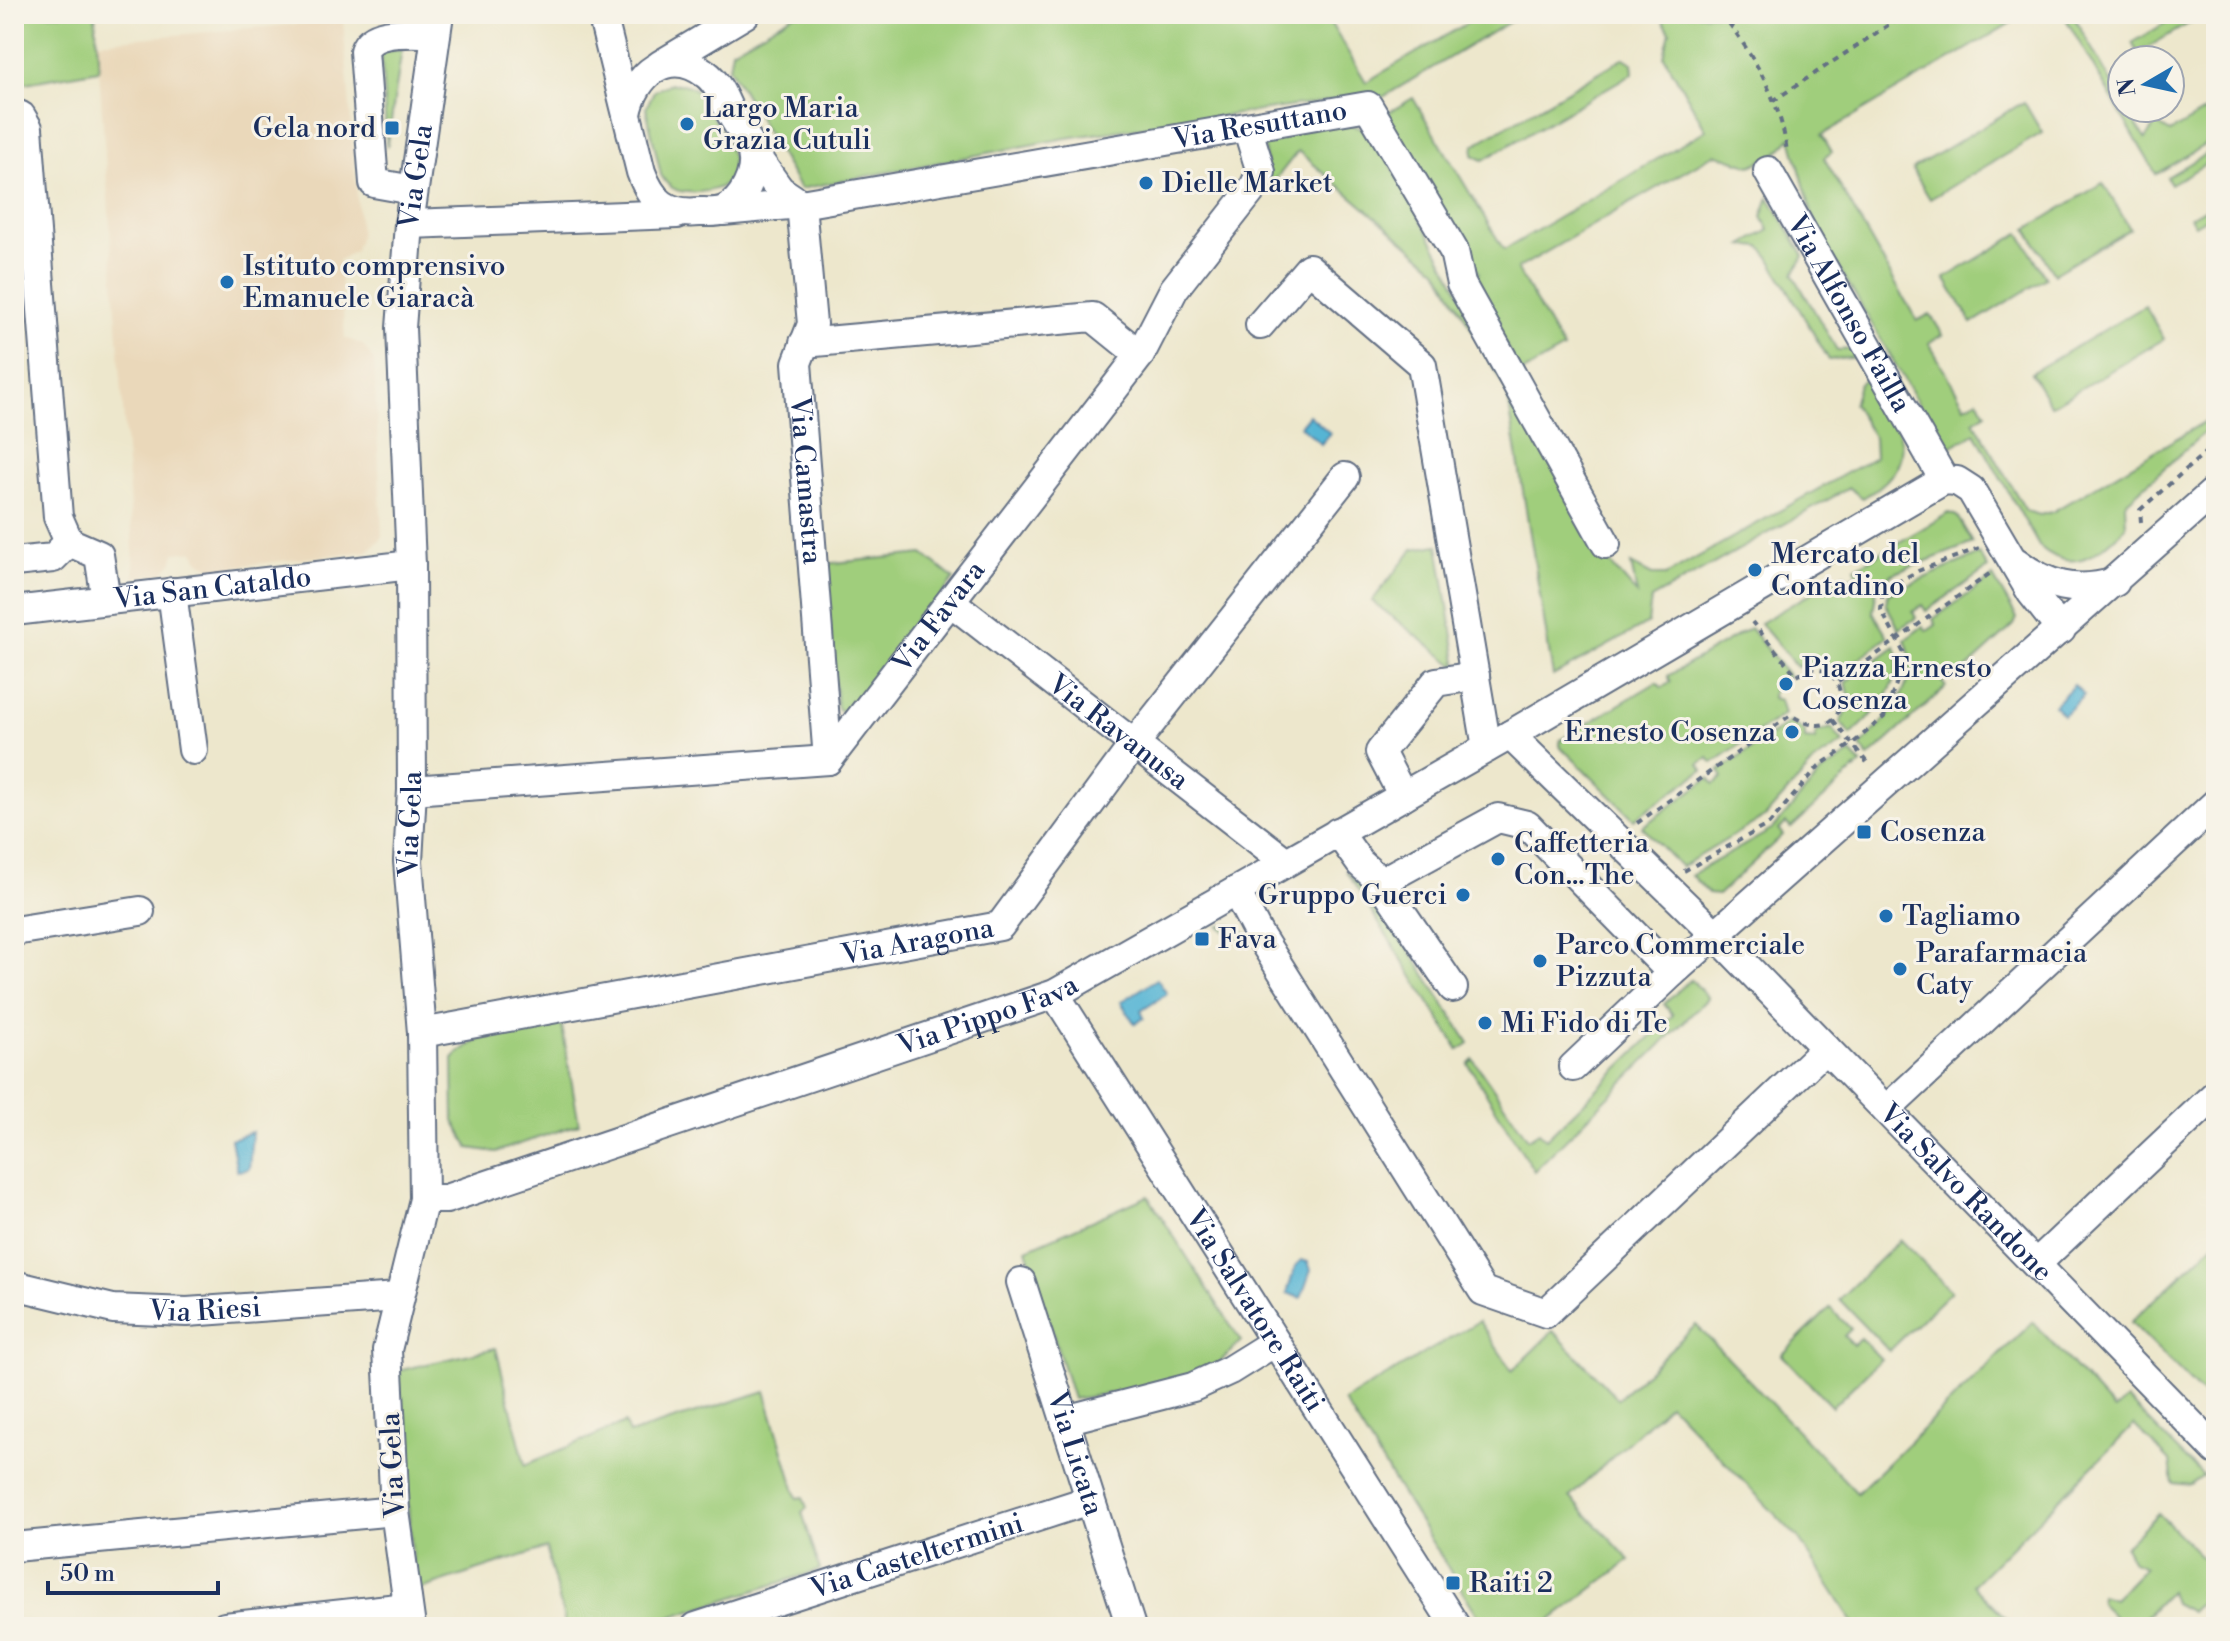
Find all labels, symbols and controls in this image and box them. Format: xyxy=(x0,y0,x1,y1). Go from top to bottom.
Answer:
north arrow xyxy=(2106,44,2186,124)
text: N xyxy=(2113,76,2142,98)
place label: Largo Maria Grazia Cutuli xyxy=(703,91,871,158)
street label: Via Resuttano xyxy=(1169,92,1350,157)
place label: Gela nord xyxy=(253,111,376,146)
marker: Largo Maria Grazia Cutuli xyxy=(678,115,696,133)
marker: Gela nord xyxy=(383,119,401,137)
street label: Via Gela xyxy=(391,121,441,232)
place label: Dielle Market xyxy=(1162,166,1333,201)
marker: Dielle Market xyxy=(1137,174,1155,192)
street label: Via Alfonso Failla xyxy=(1779,208,1920,419)
place label: Istituto comprensivo Emanuele Giaracà xyxy=(243,249,506,316)
marker: Istituto comprensivo Emanuele Giaracà xyxy=(218,273,236,291)
street label: Via Camastra xyxy=(782,394,830,566)
place label: Mercato del Contadino xyxy=(1771,537,1919,604)
street label: Via Favara xyxy=(884,553,993,681)
street label: Via San Cataldo xyxy=(111,559,313,617)
marker: Mercato del Contadino xyxy=(1746,561,1764,579)
place label: Piazza Ernesto Cosenza xyxy=(1802,651,1992,718)
street label: Via Ravanusa xyxy=(1040,666,1197,798)
marker: Piazza Ernesto Cosenza xyxy=(1777,675,1795,693)
place label: Ernesto Cosenza xyxy=(1564,715,1777,750)
marker: Ernesto Cosenza xyxy=(1783,723,1801,741)
street label: Via Gela xyxy=(390,770,430,878)
place label: Cosenza xyxy=(1880,815,1987,850)
marker: Cosenza xyxy=(1855,823,1873,841)
place label: Caffetteria Con...The xyxy=(1514,826,1650,893)
marker: Caffetteria Con...The xyxy=(1489,850,1507,868)
place label: Gruppo Guerci xyxy=(1258,878,1447,913)
marker: Gruppo Guerci xyxy=(1454,886,1472,904)
place label: Tagliamo xyxy=(1902,899,2021,934)
marker: Tagliamo xyxy=(1877,907,1895,925)
street label: Via Aragona xyxy=(838,910,997,973)
place label: Fava xyxy=(1218,922,1277,957)
place label: Parco Commerciale Pizzuta xyxy=(1556,928,1805,995)
marker: Fava xyxy=(1193,930,1211,948)
place label: Parafarmacia Caty xyxy=(1916,936,2088,1003)
marker: Parco Commerciale Pizzuta xyxy=(1531,952,1549,970)
marker: Parafarmacia Caty xyxy=(1891,960,1909,978)
street label: Via Pippo Fava xyxy=(892,967,1085,1063)
place label: Mi Fido di Te xyxy=(1501,1006,1668,1041)
marker: Mi Fido di Te xyxy=(1476,1014,1494,1032)
street label: Via Salvo Randone xyxy=(1871,1095,2060,1289)
street label: Via Salvatore Raiti xyxy=(1177,1201,1332,1418)
street label: Via Riesi xyxy=(147,1289,262,1330)
street label: Via Licata xyxy=(1039,1386,1112,1521)
street label: Via Gela xyxy=(373,1411,413,1519)
street label: Via Casteltermini xyxy=(805,1505,1028,1607)
scale bar xyxy=(48,1545,218,1595)
text: 50 m xyxy=(60,1559,115,1589)
place label: Raiti 2 xyxy=(1469,1566,1553,1601)
marker: Raiti 2 xyxy=(1444,1574,1462,1592)

